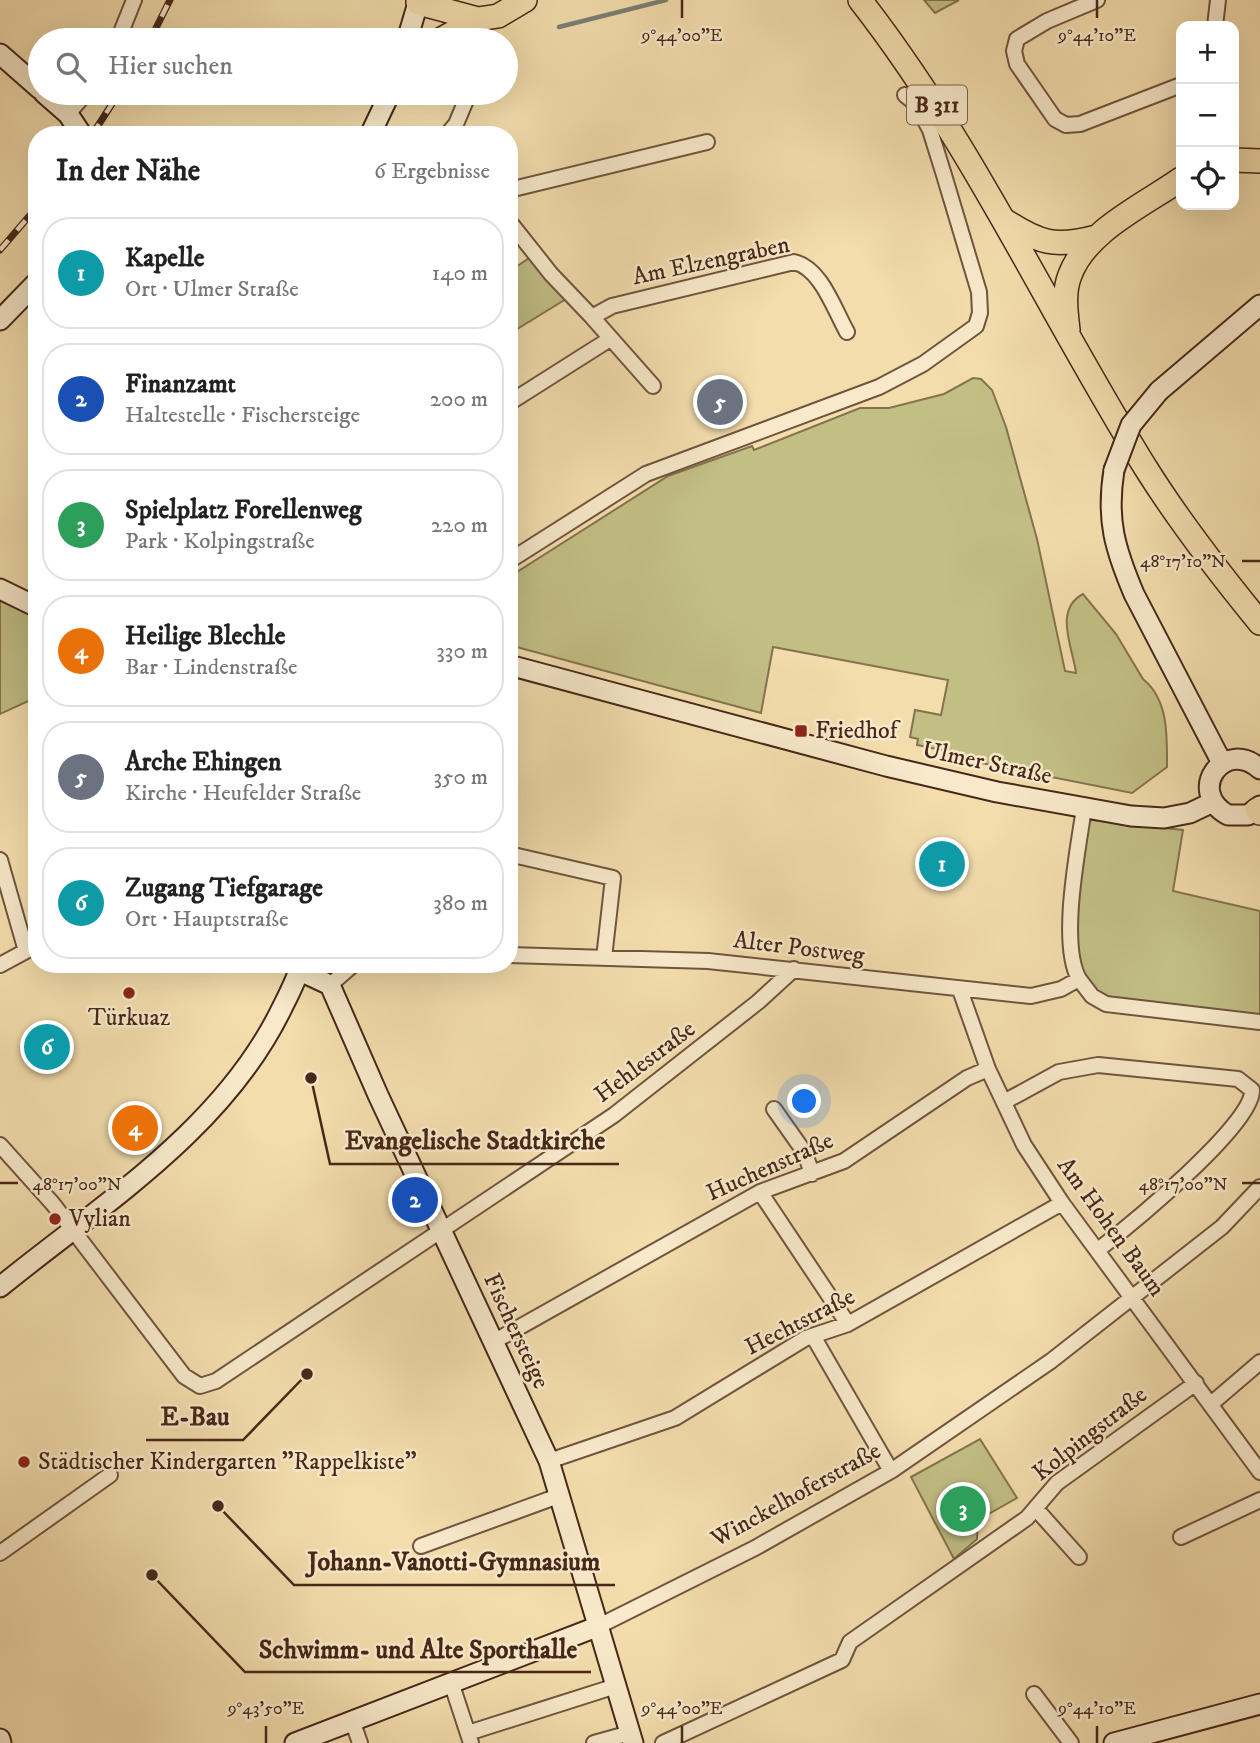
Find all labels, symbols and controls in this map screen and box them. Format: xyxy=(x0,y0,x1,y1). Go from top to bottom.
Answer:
map controls xyxy=(1176,21,1239,210)
button: + xyxy=(1176,21,1239,84)
text: 9°44'00"E xyxy=(640,25,723,47)
text: 9°44'10"E xyxy=(1057,25,1136,47)
search box xyxy=(28,28,518,105)
icon: search xyxy=(52,48,90,86)
text: Hier suchen xyxy=(108,50,233,83)
button: − xyxy=(1176,84,1239,147)
road number: B 311 xyxy=(907,86,967,124)
button: locate xyxy=(1176,147,1239,210)
text: In der Nähe xyxy=(56,153,200,190)
text: 6 Ergebnisse xyxy=(374,157,490,186)
street label: Am Elzengraben xyxy=(630,230,793,292)
text: Kapelle xyxy=(125,242,204,275)
text: 1 xyxy=(77,259,85,288)
text: 140 m xyxy=(432,259,488,288)
text: Ort · Ulmer Straße xyxy=(125,275,299,304)
text: Finanzamt xyxy=(125,368,236,401)
pin: 5 xyxy=(697,376,743,428)
text: 2 xyxy=(75,385,87,414)
text: 200 m xyxy=(430,385,488,414)
text: Haltestelle · Fischersteige xyxy=(125,401,360,430)
text: Spielplatz Forellenweg xyxy=(125,494,362,527)
text: 3 xyxy=(77,511,85,540)
text: 220 m xyxy=(431,511,488,540)
text: Park · Kolpingstraße xyxy=(125,527,315,556)
text: 48°17'10"N xyxy=(1140,551,1226,573)
text: Heilige Blechle xyxy=(125,620,286,653)
text: 4 xyxy=(74,637,88,666)
text: 330 m xyxy=(436,637,488,666)
text: Bar · Lindenstraße xyxy=(125,653,298,682)
place label: Friedhof xyxy=(815,716,901,746)
marker: Friedhof xyxy=(793,723,809,739)
street label: Ulmer Straße xyxy=(920,735,1055,791)
text: Arche Ehingen xyxy=(125,746,282,779)
text: 5 xyxy=(75,763,87,792)
text: 350 m xyxy=(433,763,488,792)
text: Kirche · Heufelder Straße xyxy=(125,779,361,808)
pin: 1 xyxy=(919,838,965,890)
text: Zugang Tiefgarage xyxy=(125,872,323,905)
text: 6 xyxy=(75,889,87,918)
text: 380 m xyxy=(433,889,488,918)
text: Ort · Hauptstraße xyxy=(125,905,289,934)
street label: Alter Postweg xyxy=(732,925,867,971)
marker: Türkuaz xyxy=(121,985,137,1001)
place label: Türkuaz xyxy=(88,1003,171,1033)
street label: Hehlestraße xyxy=(589,1014,701,1110)
pin: 6 xyxy=(24,1021,70,1073)
your location xyxy=(787,1084,821,1118)
pin: 4 xyxy=(112,1102,158,1154)
callout: Evangelische Stadtkirche xyxy=(330,1117,619,1164)
text: Evangelische Stadtkirche xyxy=(345,1125,606,1158)
street label: Huchenstraße xyxy=(702,1126,838,1208)
street label: Am Hohen Baum xyxy=(1050,1151,1172,1303)
text: 48°17'00"N xyxy=(33,1174,122,1196)
pin: 2 xyxy=(392,1174,438,1226)
text: 48°17'00"N xyxy=(1139,1174,1228,1196)
place label: Vylian xyxy=(68,1204,131,1234)
marker: Vylian xyxy=(47,1211,63,1227)
street label: Fischersteige xyxy=(476,1268,556,1394)
street label: Hechtstraße xyxy=(740,1281,860,1362)
street label: Kolpingstraße xyxy=(1027,1380,1153,1488)
callout: E-Bau xyxy=(146,1393,243,1440)
text: E-Bau xyxy=(160,1401,230,1434)
street label: Winckelhoferstraße xyxy=(705,1436,886,1555)
place label: Städtischer Kindergarten "Rappelkiste" xyxy=(38,1447,417,1477)
marker: Städtischer Kindergarten "Rappelkiste" xyxy=(16,1454,32,1470)
pin: 3 xyxy=(940,1483,986,1535)
callout: Johann-Vanotti-Gymnasium xyxy=(294,1538,615,1585)
text: Johann-Vanotti-Gymnasium xyxy=(305,1546,601,1579)
callout: Schwimm- und Alte Sporthalle xyxy=(245,1625,591,1672)
text: Schwimm- und Alte Sporthalle xyxy=(259,1634,578,1667)
text: 9°43'50"E xyxy=(227,1698,305,1720)
text: 9°44'00"E xyxy=(640,1698,723,1720)
text: 9°44'10"E xyxy=(1057,1698,1136,1720)

